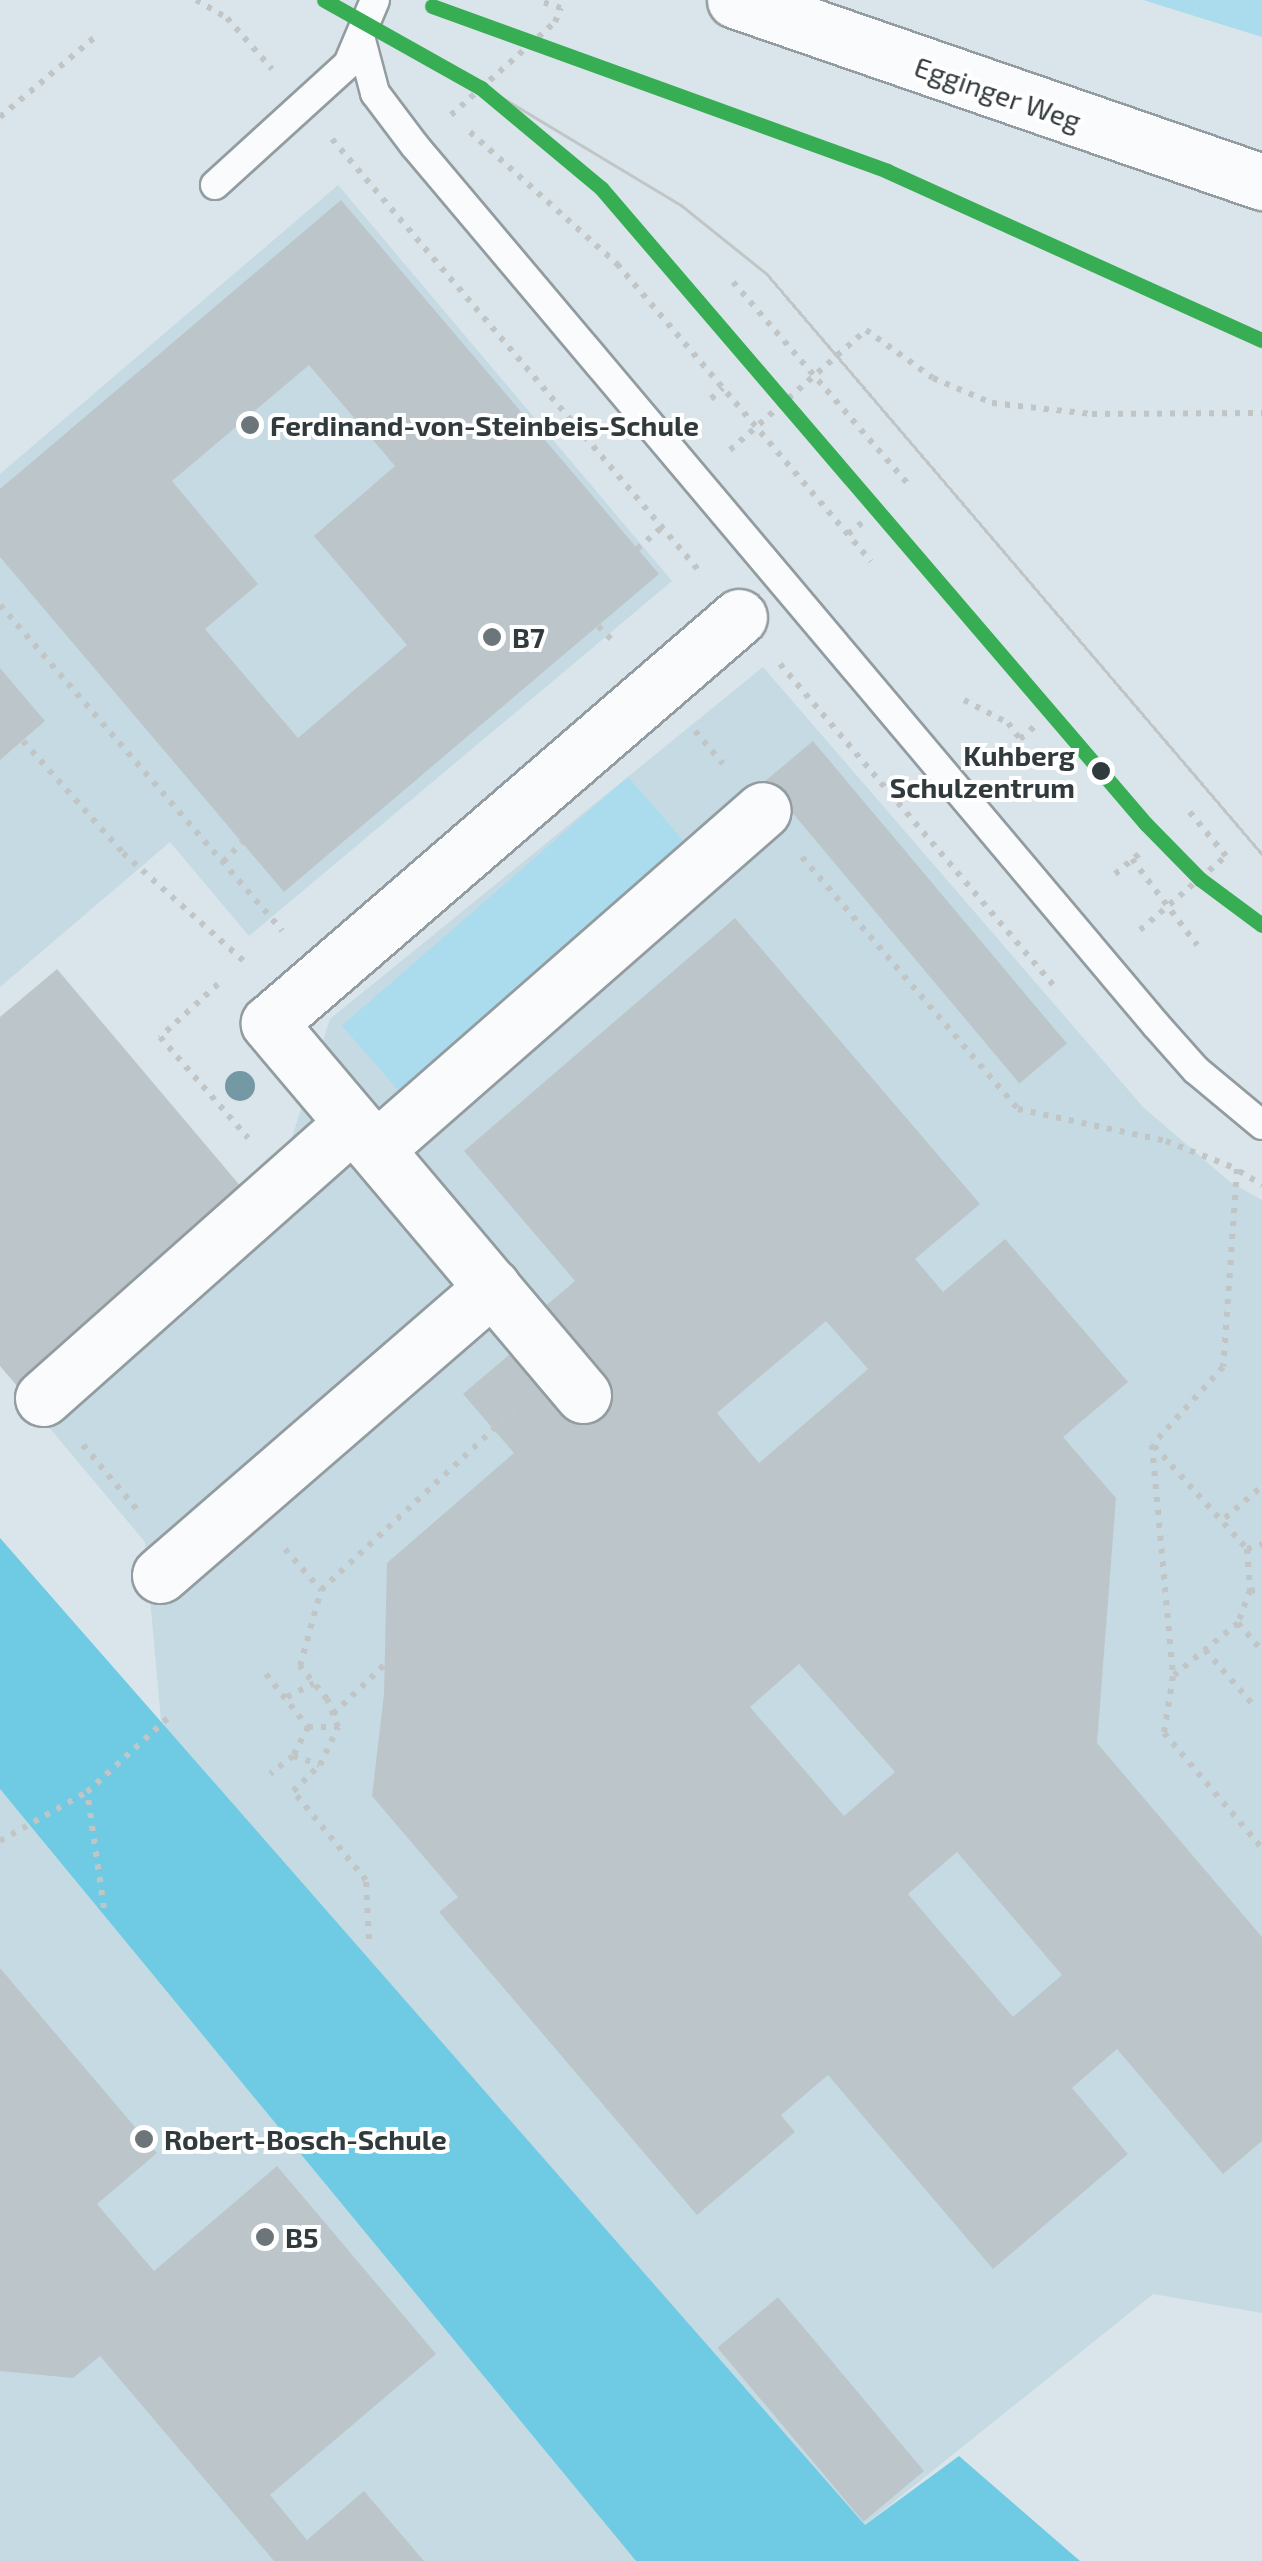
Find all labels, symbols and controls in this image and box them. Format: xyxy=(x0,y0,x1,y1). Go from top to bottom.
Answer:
street label: Egginger Weg xyxy=(910,49,1086,137)
place label: Ferdinand-von-Steinbeis-Schule xyxy=(270,408,699,442)
marker: Ferdinand-von-Steinbeis-Schule xyxy=(239,414,261,436)
place label: B7 xyxy=(512,620,545,654)
marker: B7 xyxy=(481,626,503,648)
place label: Kuhberg Schulzentrum xyxy=(890,738,1075,804)
marker: Kuhberg Schulzentrum xyxy=(1084,754,1118,788)
place label: Robert-Bosch-Schule xyxy=(164,2122,447,2156)
marker: Robert-Bosch-Schule xyxy=(133,2128,155,2150)
place label: B5 xyxy=(285,2220,318,2254)
marker: B5 xyxy=(254,2226,276,2248)

